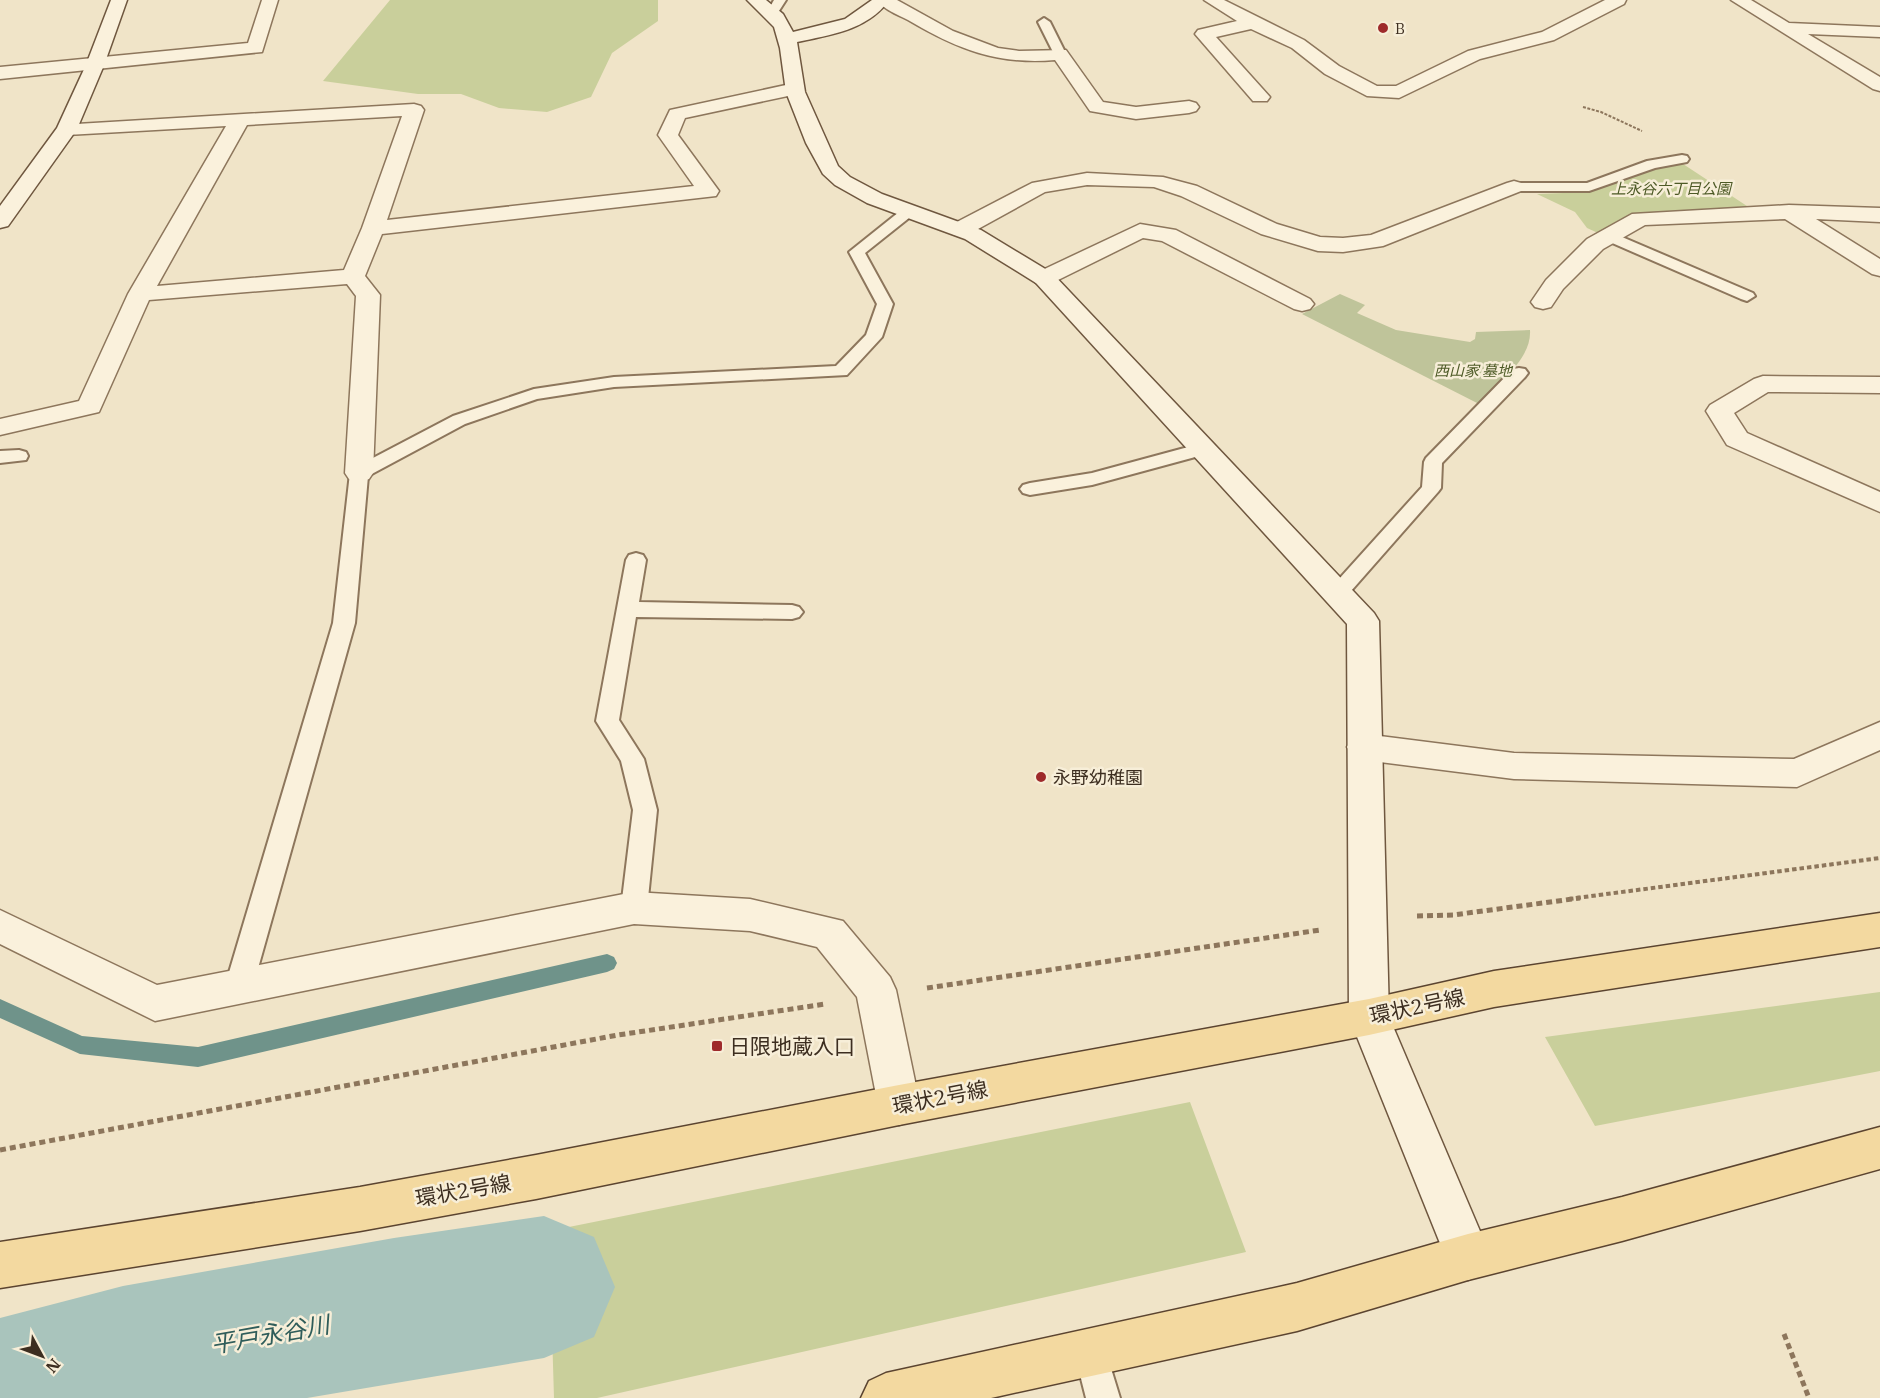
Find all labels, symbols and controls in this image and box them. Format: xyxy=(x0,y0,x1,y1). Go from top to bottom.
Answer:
place label: B xyxy=(1395,19,1405,38)
marker: B xyxy=(1376,21,1390,35)
park label: 上永谷六丁目公園 xyxy=(1611,179,1733,198)
park label: 西山家 墓地 xyxy=(1434,361,1514,380)
place label: 永野幼稚園 xyxy=(1053,766,1143,789)
marker: 永野幼稚園 xyxy=(1034,770,1048,784)
street label: 環状2号線 xyxy=(1367,982,1467,1030)
place label: 日限地蔵入口 xyxy=(729,1032,855,1060)
marker: 日限地蔵入口 xyxy=(710,1039,724,1053)
street label: 環状2号線 xyxy=(890,1074,990,1120)
street label: 環状2号線 xyxy=(413,1168,513,1212)
water label: 平戸永谷川 xyxy=(208,1307,335,1360)
north arrow xyxy=(12,1326,72,1386)
text: N xyxy=(42,1355,65,1377)

